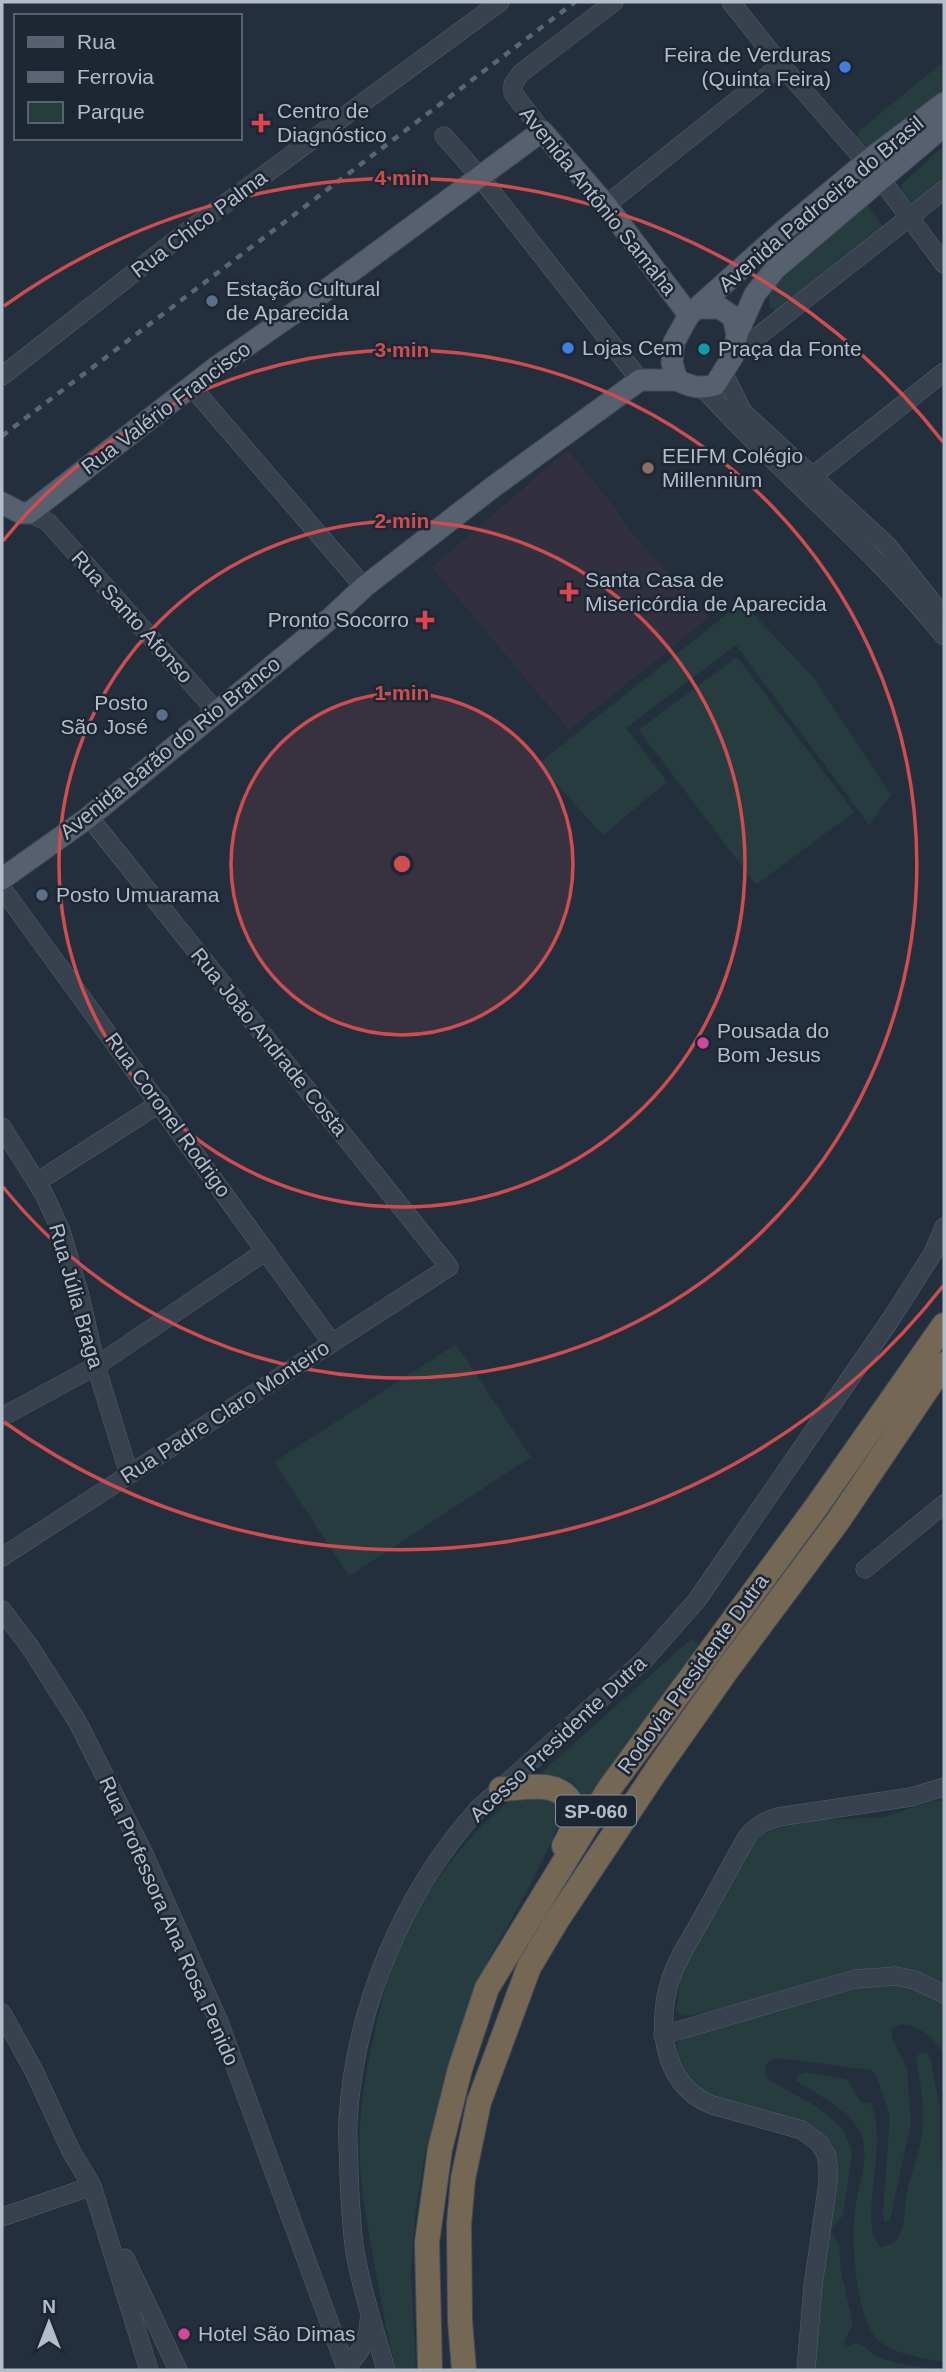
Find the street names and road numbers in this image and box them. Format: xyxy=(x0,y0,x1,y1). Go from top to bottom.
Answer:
street label: Avenida Antônio Samaha xyxy=(515,102,682,300)
street label: Avenida Padroeira do Brasil xyxy=(714,111,928,296)
street label: Rua Chico Palma xyxy=(127,165,271,282)
street label: Rua Valério Francisco xyxy=(77,337,254,478)
street label: Rua Santo Afonso xyxy=(67,546,198,687)
street label: Avenida Barão do Rio Branco xyxy=(55,652,284,843)
street label: Rua João Andrade Costa xyxy=(187,943,352,1140)
street label: Rua Coronel Rodrigo xyxy=(101,1028,236,1201)
street label: Rua Júlia Braga xyxy=(45,1221,108,1371)
street label: Rua Padre Claro Monteiro xyxy=(116,1336,333,1488)
street label: Rodovia Presidente Dutra xyxy=(613,1569,773,1778)
street label: Acesso Presidente Dutra xyxy=(465,1651,651,1826)
street label: Rua Professora Ana Rosa Penido xyxy=(95,1773,244,2069)
road number: SP-060 xyxy=(556,1796,636,1826)

